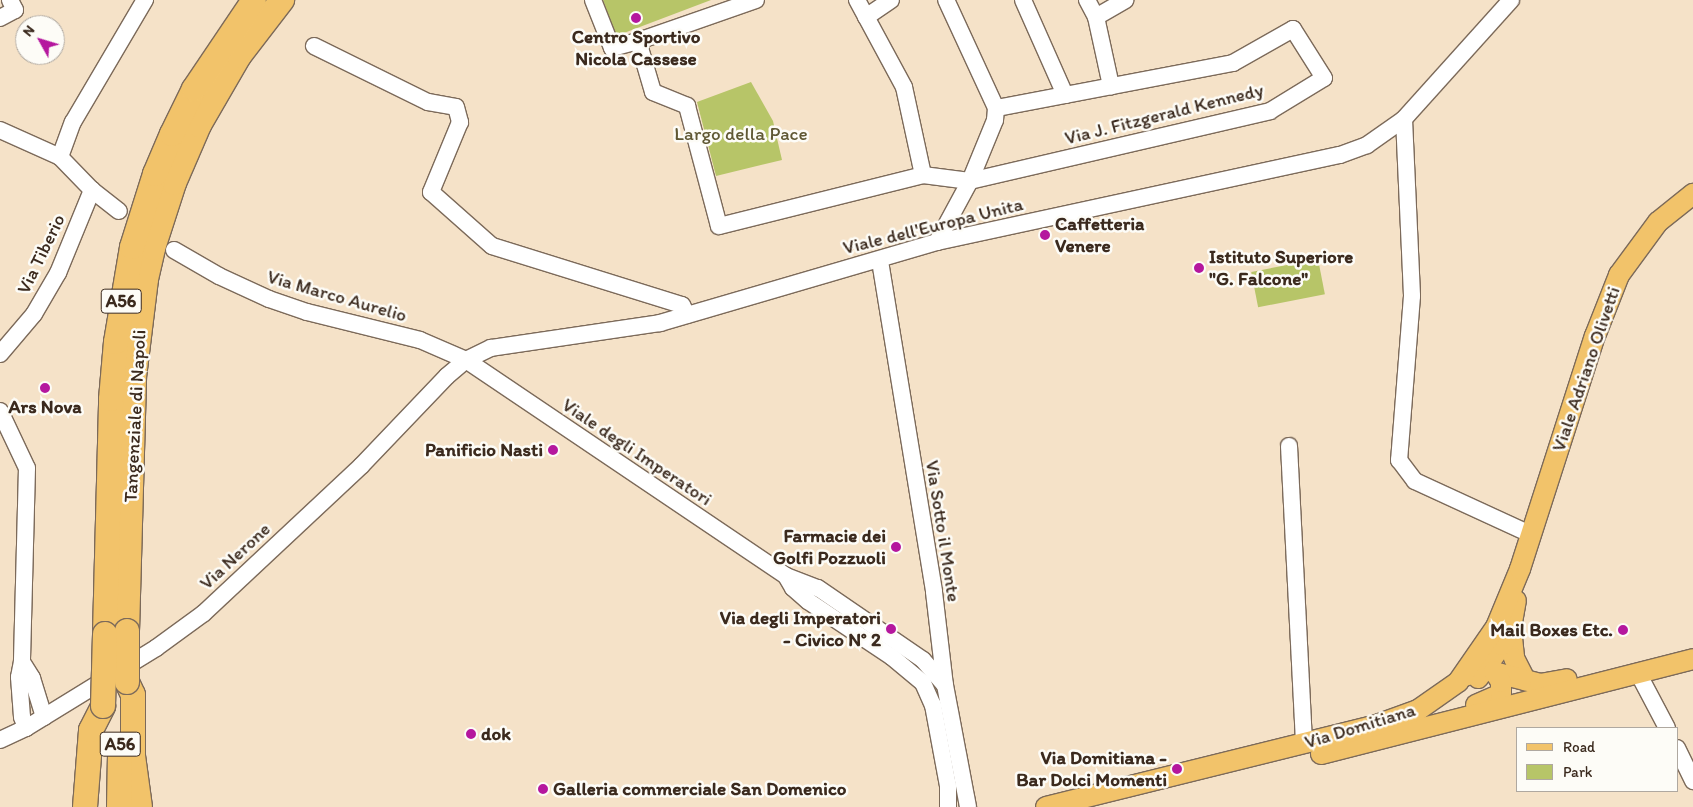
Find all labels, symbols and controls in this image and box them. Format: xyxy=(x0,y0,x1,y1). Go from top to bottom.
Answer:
marker: Centro Sportivo Nicola Cassese xyxy=(630,12,642,24)
north arrow xyxy=(15,15,65,65)
text: N xyxy=(19,22,38,40)
place label: Centro Sportivo Nicola Cassese xyxy=(572,26,700,70)
street label: Via J. Fitzgerald Kennedy xyxy=(1062,78,1266,150)
park label: Largo della Pace xyxy=(675,123,807,145)
street label: Viale dell'Europa Unita xyxy=(841,193,1025,259)
street label: Via Tiberio xyxy=(12,210,70,298)
place label: Caffetteria Venere xyxy=(1055,213,1144,257)
marker: Caffetteria Venere xyxy=(1039,229,1051,241)
place label: Istituto Superiore "G. Falcone" xyxy=(1209,246,1354,290)
marker: Istituto Superiore "G. Falcone" xyxy=(1193,262,1205,274)
street label: Via Marco Aurelio xyxy=(265,265,409,327)
street label: Viale Adriano Olivetti xyxy=(1547,283,1625,455)
road number: A56 xyxy=(100,286,142,316)
street label: Tangenziale di Napoli xyxy=(119,329,151,503)
marker: Ars Nova xyxy=(39,382,51,394)
street label: Viale degli Imperatori xyxy=(558,394,716,510)
place label: Ars Nova xyxy=(8,396,82,418)
place label: Panificio Nasti xyxy=(425,439,543,461)
marker: Panificio Nasti xyxy=(547,444,559,456)
street label: Via Sotto il Monte xyxy=(921,458,965,604)
street label: Via Nerone xyxy=(195,518,275,594)
place label: Farmacie dei Golfi Pozzuoli xyxy=(774,525,886,569)
marker: Farmacie dei Golfi Pozzuoli xyxy=(890,541,902,553)
place label: Via degli Imperatori - Civico N° 2 xyxy=(720,607,881,651)
place label: Mail Boxes Etc. xyxy=(1490,619,1613,641)
marker: Via degli Imperatori - Civico N° 2 xyxy=(885,623,897,635)
marker: Mail Boxes Etc. xyxy=(1617,624,1629,636)
street label: Via Domitiana xyxy=(1302,698,1418,754)
place label: dok xyxy=(481,723,511,745)
legend xyxy=(1516,727,1678,792)
marker: dok xyxy=(465,728,477,740)
road number: A56 xyxy=(99,729,141,760)
text: Road xyxy=(1563,738,1595,756)
place label: Via Domitiana - Bar Dolci Momenti xyxy=(1016,747,1167,791)
marker: Via Domitiana - Bar Dolci Momenti xyxy=(1171,763,1183,775)
text: Park xyxy=(1563,763,1593,781)
place label: Galleria commerciale San Domenico xyxy=(553,778,847,800)
marker: Galleria commerciale San Domenico xyxy=(537,783,549,795)

